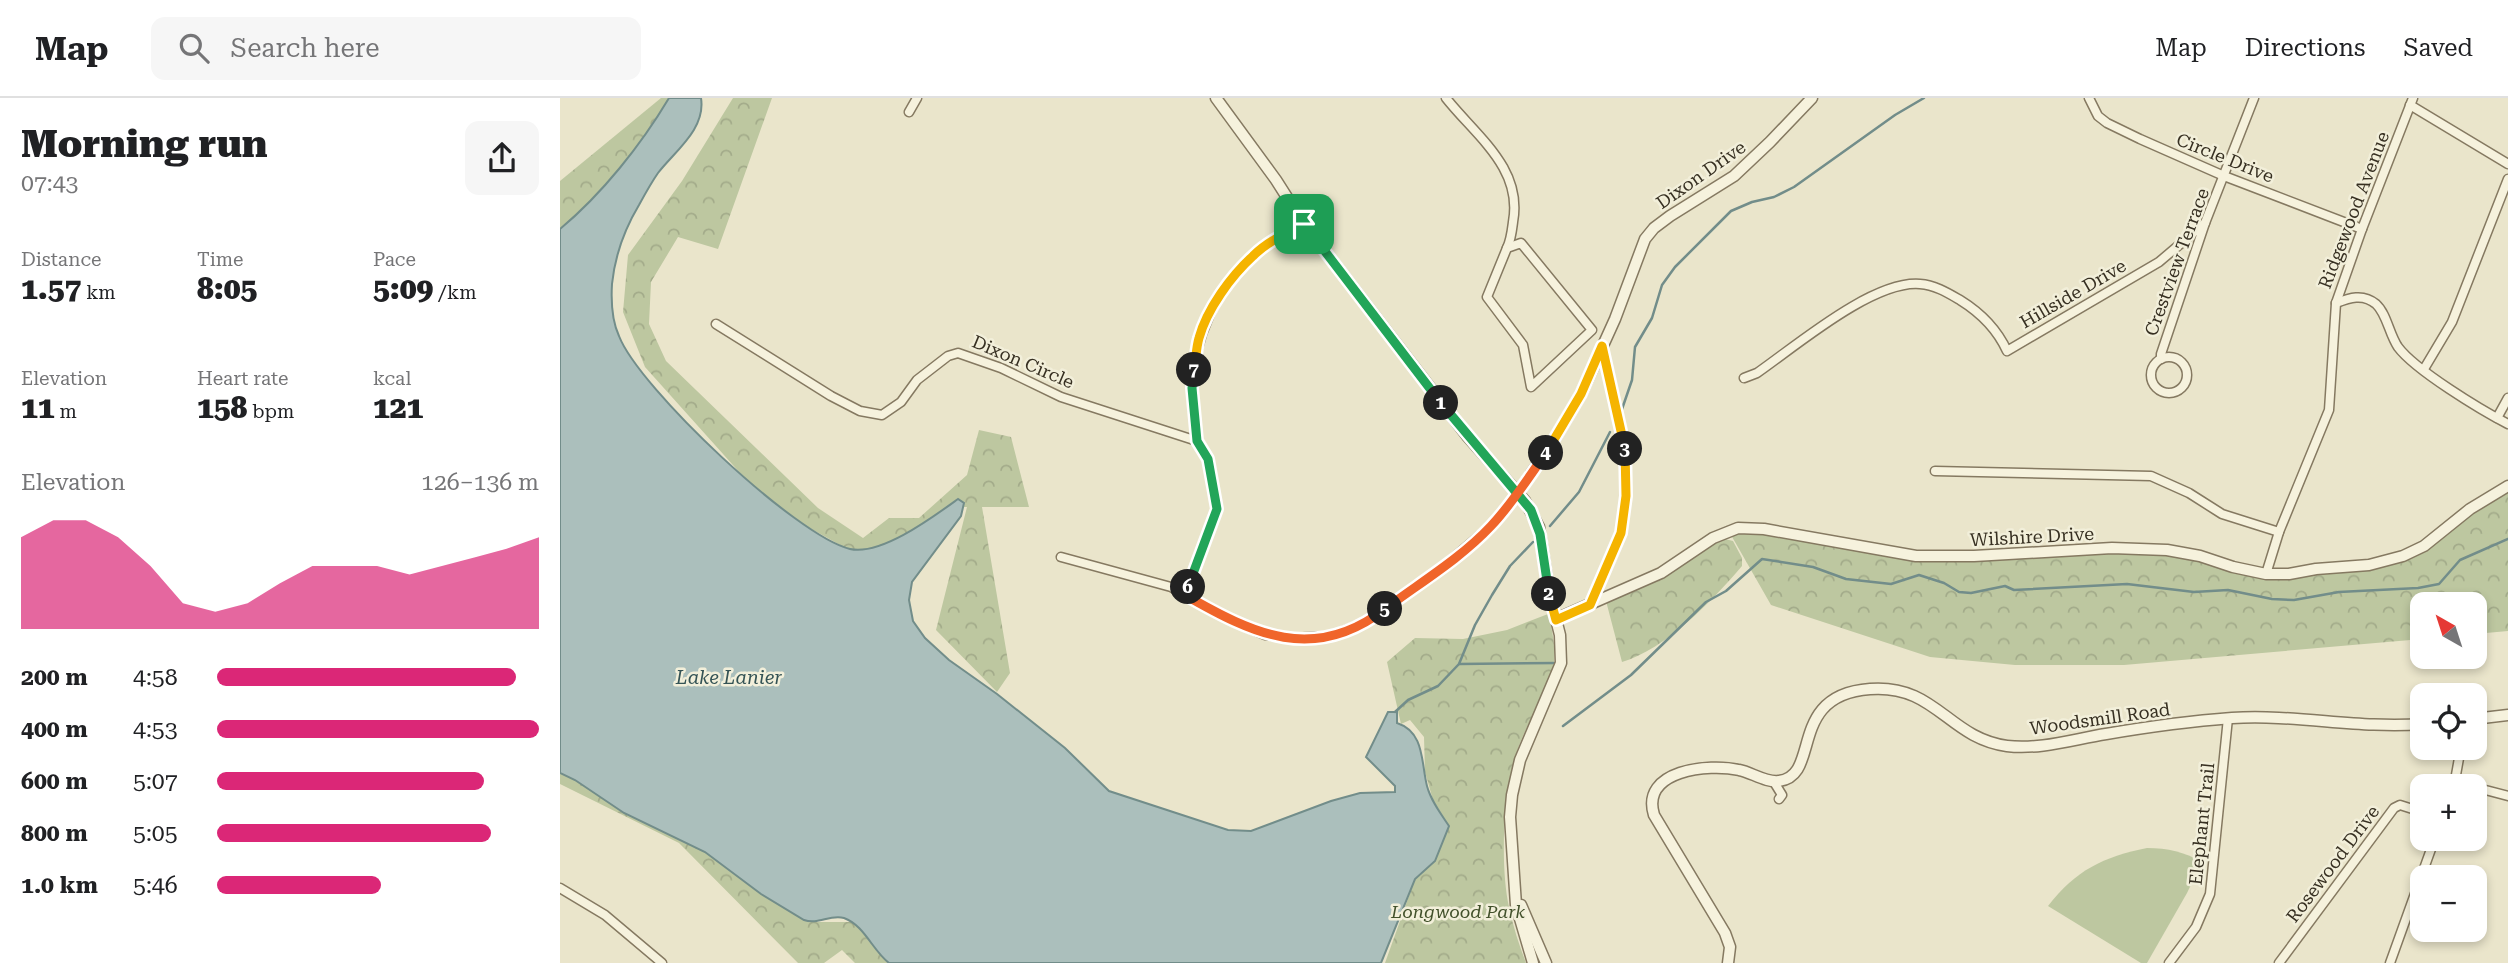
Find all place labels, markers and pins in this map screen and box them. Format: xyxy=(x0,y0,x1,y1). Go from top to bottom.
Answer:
pin xyxy=(1274,194,1334,254)
pin: 7 xyxy=(1176,352,1212,388)
pin: 1 xyxy=(1424,386,1458,420)
pin: 3 xyxy=(1608,432,1642,466)
pin: 4 xyxy=(1528,436,1564,470)
pin: 6 xyxy=(1170,570,1206,604)
pin: 2 xyxy=(1532,576,1566,612)
pin: 5 xyxy=(1368,592,1402,626)

